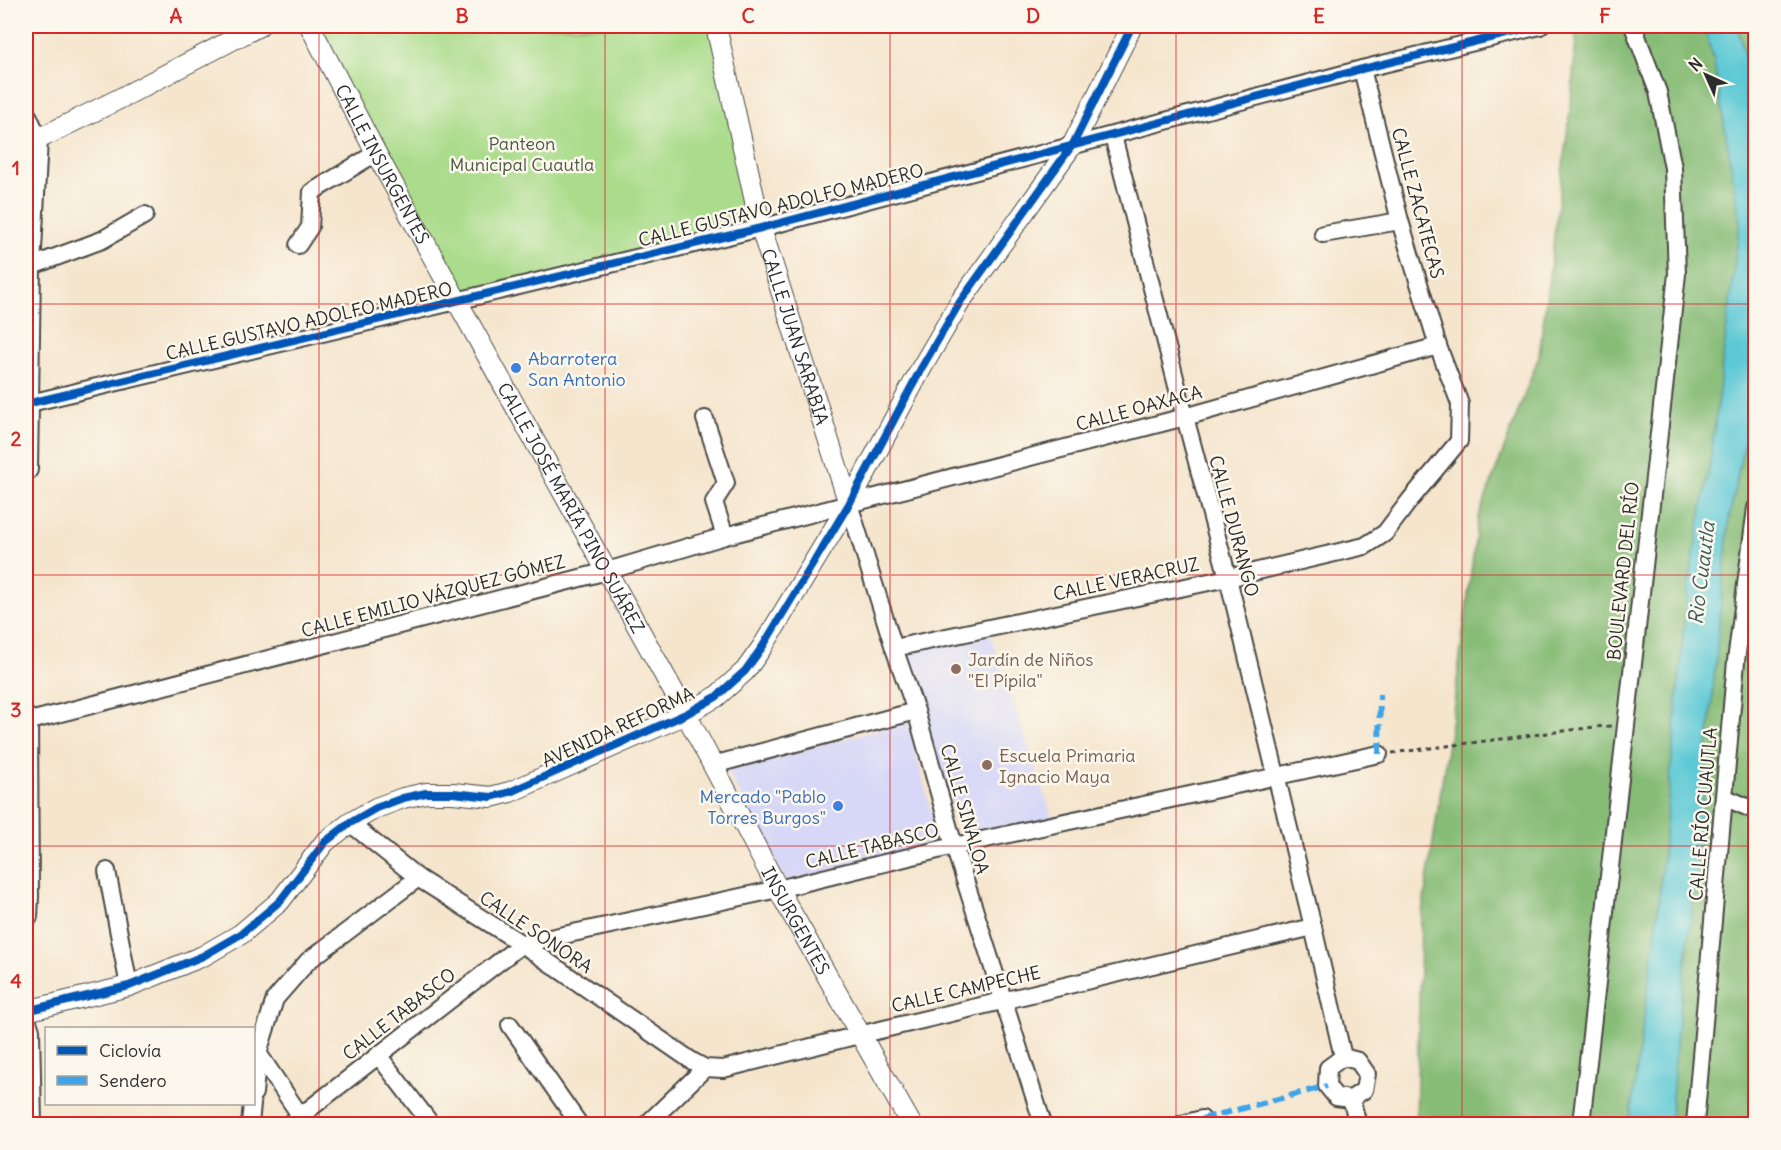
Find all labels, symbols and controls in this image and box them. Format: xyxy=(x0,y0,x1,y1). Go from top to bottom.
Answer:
text: A xyxy=(170,3,183,28)
text: B xyxy=(455,3,469,28)
text: C xyxy=(741,3,755,28)
text: D xyxy=(1026,3,1040,28)
text: E xyxy=(1313,3,1325,28)
text: F xyxy=(1599,3,1611,28)
north arrow xyxy=(1676,45,1736,105)
text: N xyxy=(1684,53,1706,75)
street label: CALLE INSURGENTES xyxy=(331,80,435,248)
street label: CALLE ZACATECAS xyxy=(1387,125,1449,281)
park label: Panteon Municipal Cuautla xyxy=(450,132,594,176)
text: 1 xyxy=(12,155,20,180)
street label: CALLE GUSTAVO ADOLFO MADERO xyxy=(636,158,926,252)
street label: CALLE JUAN SARABIA xyxy=(757,246,834,428)
street label: CALLE GUSTAVO ADOLFO MADERO xyxy=(164,277,454,365)
place label: Abarrotera San Antonio xyxy=(528,347,626,391)
marker: Abarrotera San Antonio xyxy=(509,361,523,375)
street label: CALLE JOSÉ MARÍA PINO SUÁREZ xyxy=(493,378,650,637)
street label: CALLE OAXACA xyxy=(1073,380,1205,436)
text: 2 xyxy=(11,426,22,451)
street label: CALLE DURANGO xyxy=(1204,453,1264,599)
street label: BOULEVARD DEL RÍO xyxy=(1602,481,1644,661)
water label: Rio Cuautla xyxy=(1682,519,1720,626)
street label: CALLE EMILIO VÁZQUEZ GÓMEZ xyxy=(299,550,567,642)
street label: CALLE VERACRUZ xyxy=(1051,552,1201,606)
place label: Jardín de Niños "El Pípila" xyxy=(968,648,1093,692)
marker: Jardín de Niños "El Pípila" xyxy=(949,662,963,676)
street label: AVENIDA REFORMA xyxy=(538,682,698,772)
text: 3 xyxy=(10,697,22,722)
street label: CALLE RÍO CUAUTLA xyxy=(1684,726,1722,902)
street label: CALLE SINALOA xyxy=(935,741,995,877)
place label: Escuela Primaria Ignacio Maya xyxy=(999,744,1136,788)
marker: Escuela Primaria Ignacio Maya xyxy=(980,758,994,772)
place label: Mercado "Pablo Torres Burgos" xyxy=(700,785,826,829)
marker: Mercado "Pablo Torres Burgos" xyxy=(831,799,845,813)
street label: CALLE TABASCO xyxy=(803,818,941,874)
street label: INSURGENTES xyxy=(757,863,835,978)
street label: CALLE SONORA xyxy=(475,886,597,978)
street label: CALLE CAMPECHE xyxy=(889,961,1043,1017)
street label: CALLE TABASCO xyxy=(338,963,460,1065)
text: 4 xyxy=(10,968,22,993)
legend xyxy=(45,1027,255,1105)
text: Ciclovía xyxy=(99,1039,161,1062)
text: Sendero xyxy=(99,1069,167,1092)

